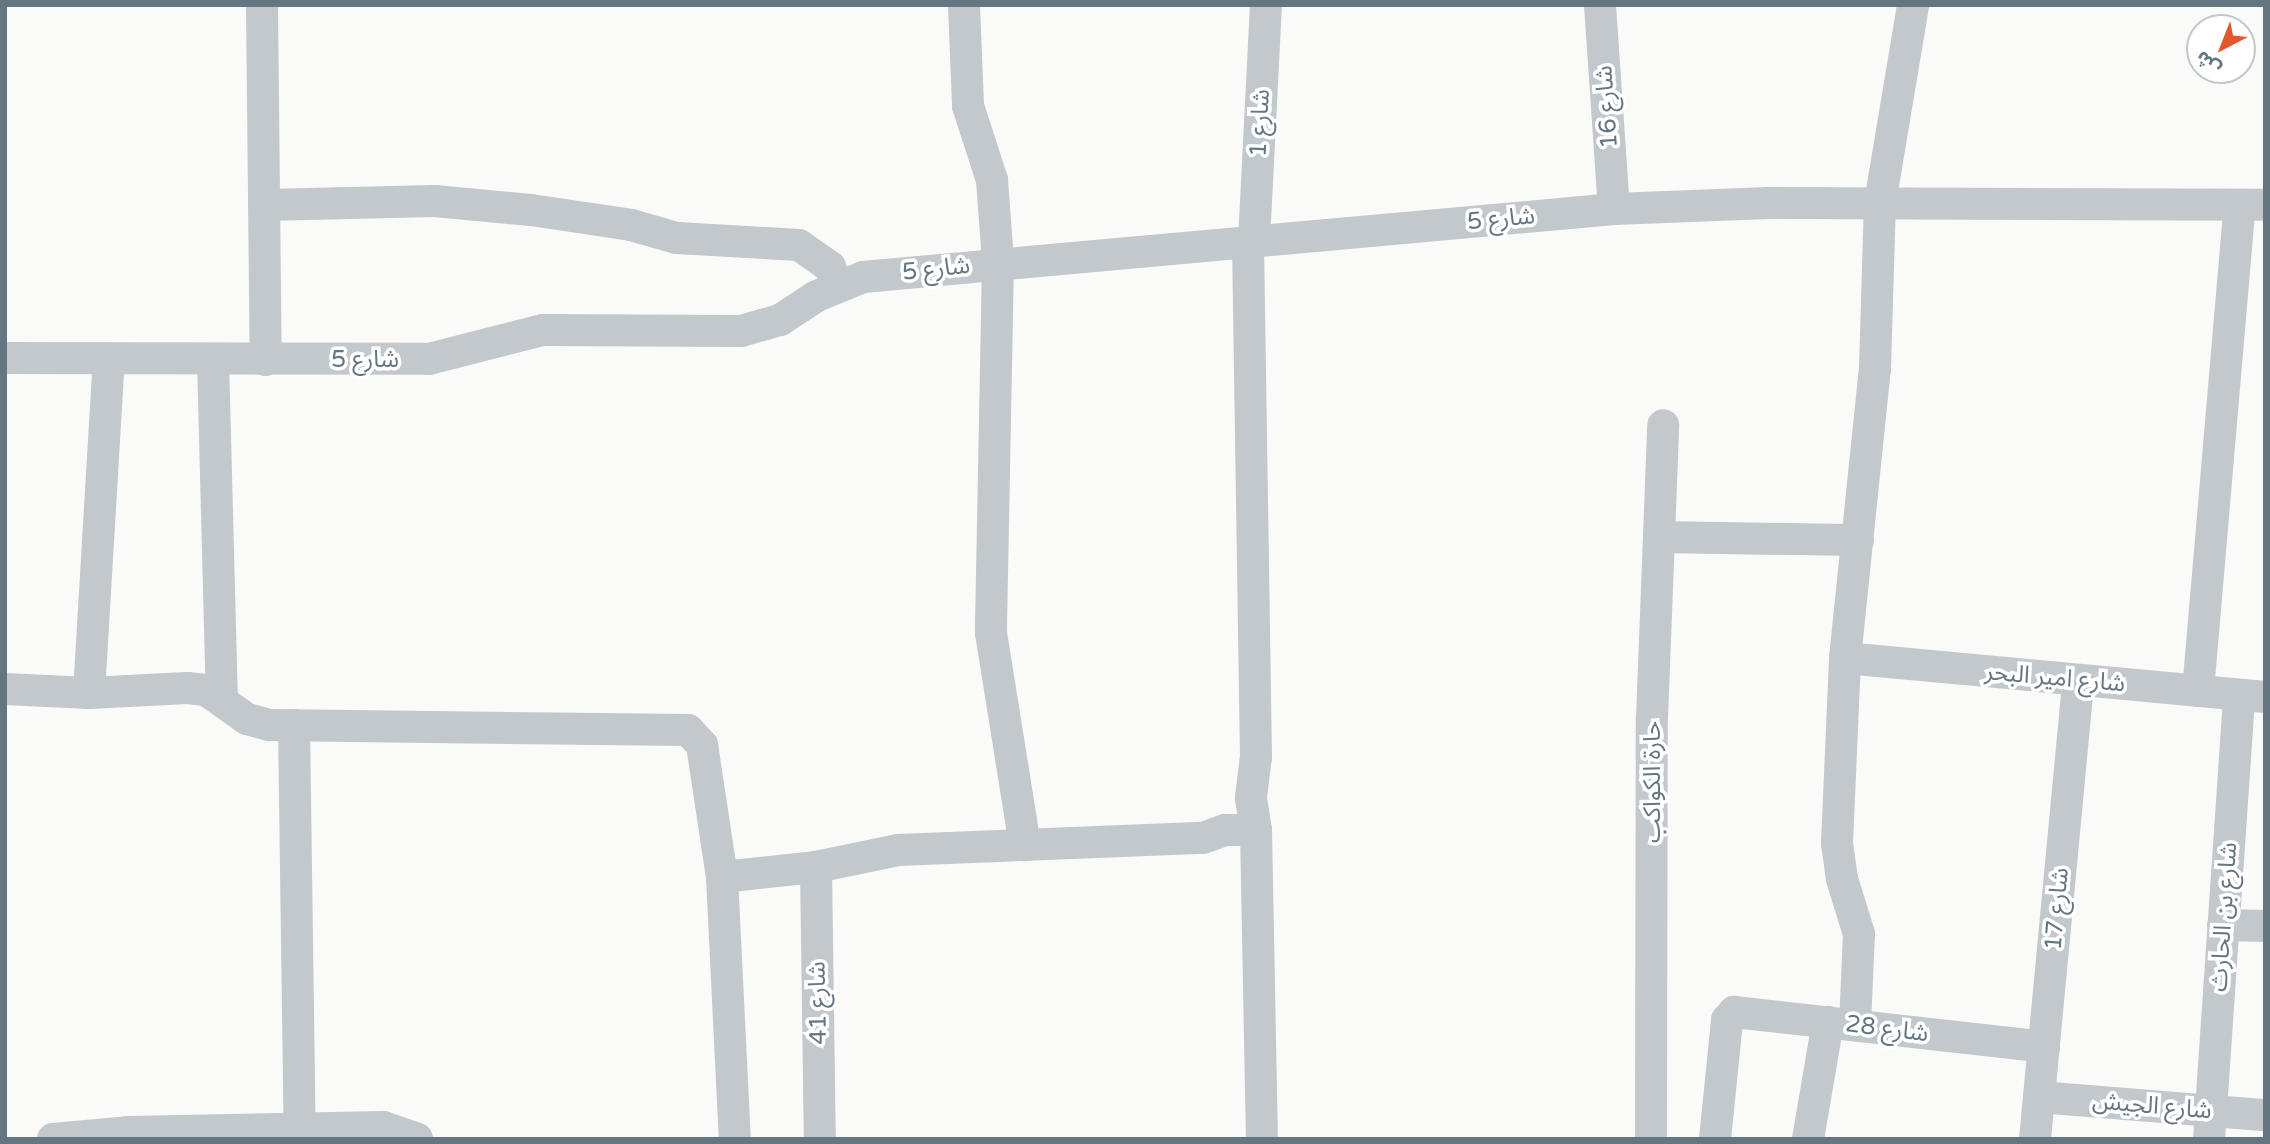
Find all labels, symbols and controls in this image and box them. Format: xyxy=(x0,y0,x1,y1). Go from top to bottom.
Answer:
north arrow xyxy=(2186,14,2256,84)
text: ش xyxy=(2191,46,2225,80)
street label: شارع 16 xyxy=(1590,65,1624,149)
street label: شارع 1 xyxy=(1244,88,1276,158)
street label: شارع 5 xyxy=(1466,202,1536,236)
street label: شارع 5 xyxy=(901,251,971,287)
street label: شارع 5 xyxy=(331,346,399,374)
street label: شارع امير البحر xyxy=(1984,658,2126,698)
street label: حارة الكواكب xyxy=(1639,721,1667,843)
street label: شارع بن الحارث xyxy=(2204,841,2244,993)
street label: شارع 17 xyxy=(2039,866,2075,952)
street label: شارع 41 xyxy=(803,961,833,1045)
street label: شارع 28 xyxy=(1844,1010,1930,1048)
street label: شارع الجيش xyxy=(2091,1086,2213,1126)

